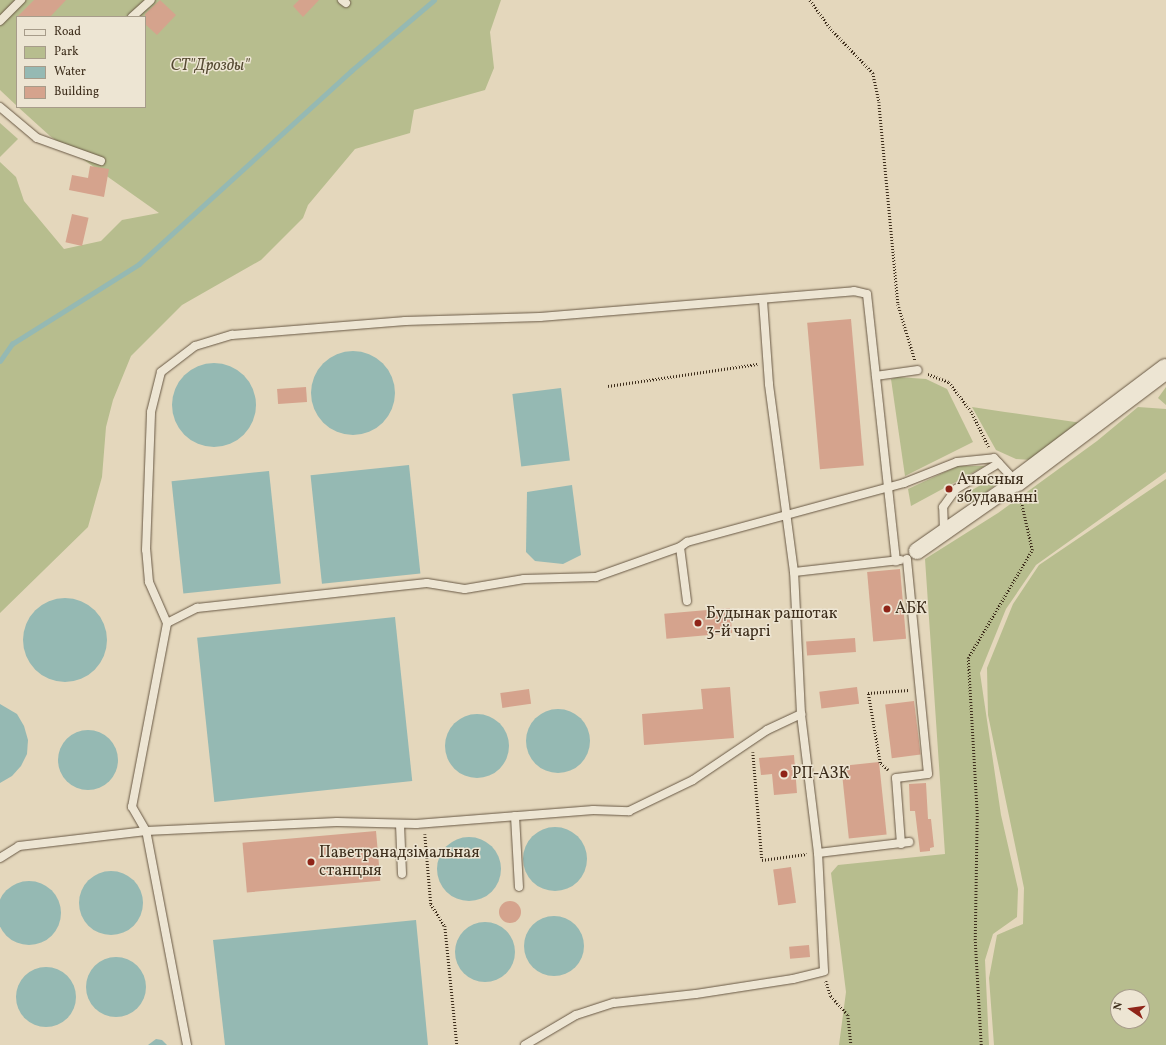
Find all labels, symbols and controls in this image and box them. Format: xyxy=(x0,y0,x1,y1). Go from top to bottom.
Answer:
legend xyxy=(16,16,146,108)
text: Road xyxy=(54,24,81,40)
text: Park xyxy=(54,44,79,60)
park label: СТ"Дрозды" xyxy=(171,56,249,76)
text: Water xyxy=(54,64,86,80)
text: Building xyxy=(54,84,99,100)
place label: Ачысныя збудаванні xyxy=(957,470,1038,508)
marker: Ачысныя збудаванні xyxy=(944,484,954,494)
place label: АБК xyxy=(895,599,927,619)
place label: Будынак рашотак 3-й чаргі xyxy=(706,604,837,642)
marker: АБК xyxy=(882,604,892,614)
marker: Будынак рашотак 3-й чаргі xyxy=(693,618,703,628)
place label: РП-АЗК xyxy=(792,764,849,784)
marker: РП-АЗК xyxy=(779,769,789,779)
place label: Паветранадзімальная станцыя xyxy=(319,843,480,881)
marker: Паветранадзімальная станцыя xyxy=(306,857,316,867)
north arrow xyxy=(1110,989,1150,1029)
text: N xyxy=(1111,1001,1127,1012)

